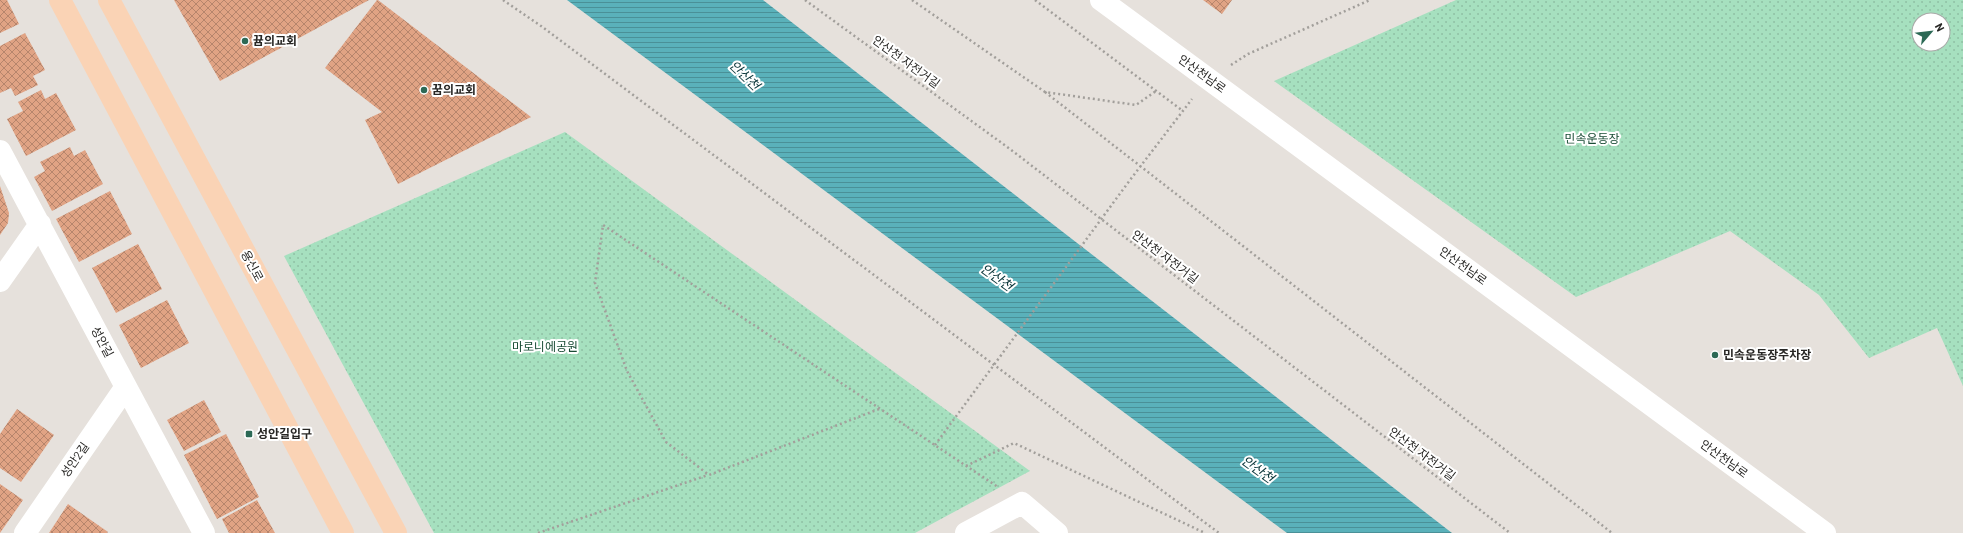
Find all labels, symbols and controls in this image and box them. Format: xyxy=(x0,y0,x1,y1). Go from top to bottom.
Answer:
north arrow xyxy=(1911,12,1951,52)
text: N xyxy=(1933,21,1948,33)
street label: 안산천 자전거길 xyxy=(870,32,943,90)
place label: 뀸의교회 xyxy=(253,33,297,47)
marker: 뀸의교회 xyxy=(240,36,250,46)
street label: 안산천남로 xyxy=(1176,51,1229,95)
water label: 안산천 xyxy=(727,57,764,94)
place label: 꿈의교회 xyxy=(432,82,476,96)
marker: 꿈의교회 xyxy=(419,85,429,95)
park label: 민속운동장 xyxy=(1564,131,1620,145)
street label: 안산천 자전거길 xyxy=(1130,227,1202,286)
street label: 안산천남로 xyxy=(1437,243,1490,287)
street label: 용신로 xyxy=(239,248,267,283)
water label: 안산천 xyxy=(978,260,1017,295)
street label: 성안길 xyxy=(89,324,117,359)
park label: 마로니에공원 xyxy=(512,339,578,353)
place label: 민속운동장주차장 xyxy=(1723,347,1811,361)
marker: 민속운동장주차장 xyxy=(1710,350,1720,360)
street label: 안산천 자전거길 xyxy=(1387,424,1459,483)
place label: 성안길입구 xyxy=(257,426,312,440)
marker: 성안길입구 xyxy=(244,429,254,439)
street label: 안산천남로 xyxy=(1698,436,1751,480)
street label: 성안2길 xyxy=(57,439,91,480)
water label: 안산천 xyxy=(1239,452,1278,487)

